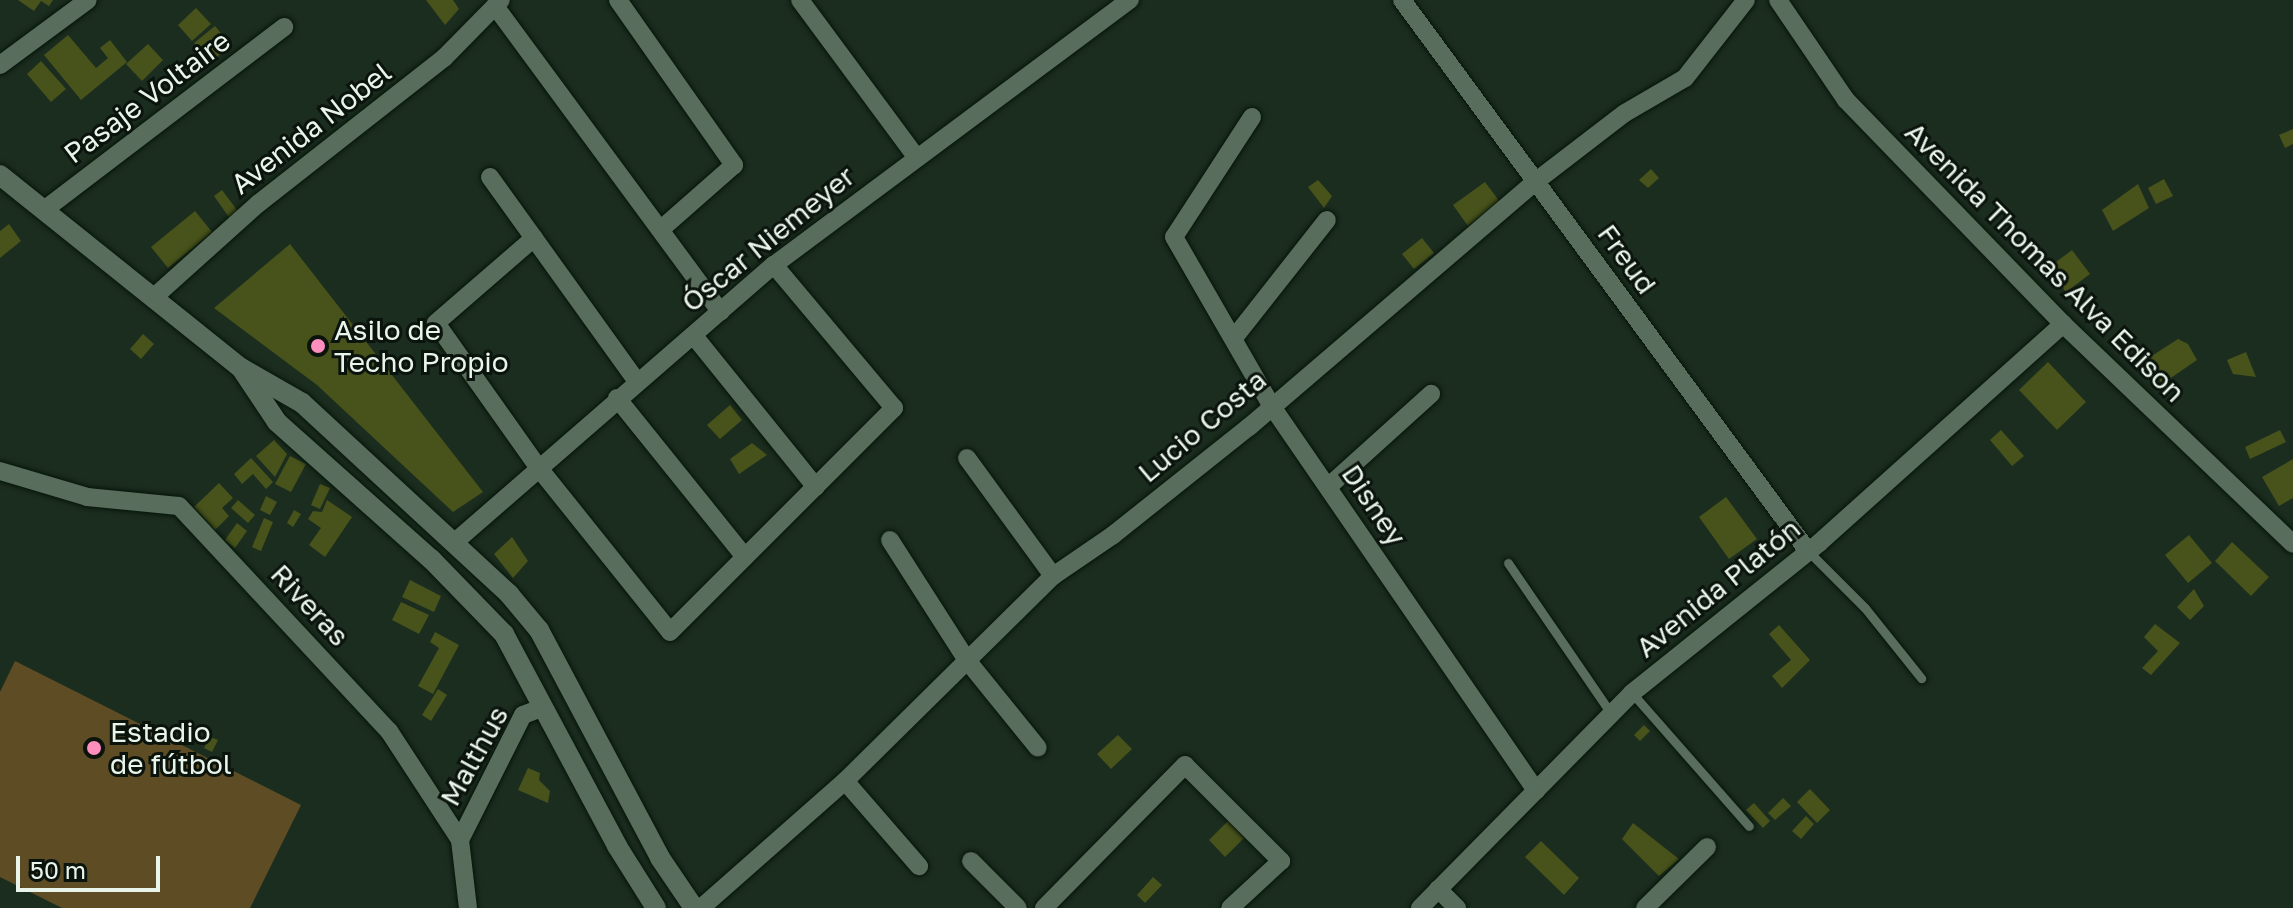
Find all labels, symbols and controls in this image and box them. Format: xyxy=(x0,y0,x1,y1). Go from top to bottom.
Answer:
street label: Pasaje Voltaire xyxy=(57,24,237,170)
street label: Avenida Nobel xyxy=(224,55,398,201)
street label: Avenida Thomas Alva Edison xyxy=(1898,115,2192,409)
street label: Óscar Niemeyer xyxy=(675,159,861,319)
street label: Freud xyxy=(1591,218,1663,300)
place label: Asilo de Techo Propio xyxy=(334,313,509,379)
marker: Asilo de Techo Propio xyxy=(309,337,327,355)
street label: Lucio Costa xyxy=(1131,363,1273,489)
street label: Disney xyxy=(1335,458,1413,552)
street label: Avenida Platón xyxy=(1629,512,1807,664)
street label: Riveras xyxy=(264,557,356,653)
street label: Malthus xyxy=(433,700,515,812)
place label: Estadio de fútbol xyxy=(110,715,232,781)
marker: Estadio de fútbol xyxy=(85,739,103,757)
scale bar xyxy=(20,840,164,890)
text: 50 m xyxy=(30,855,86,884)

